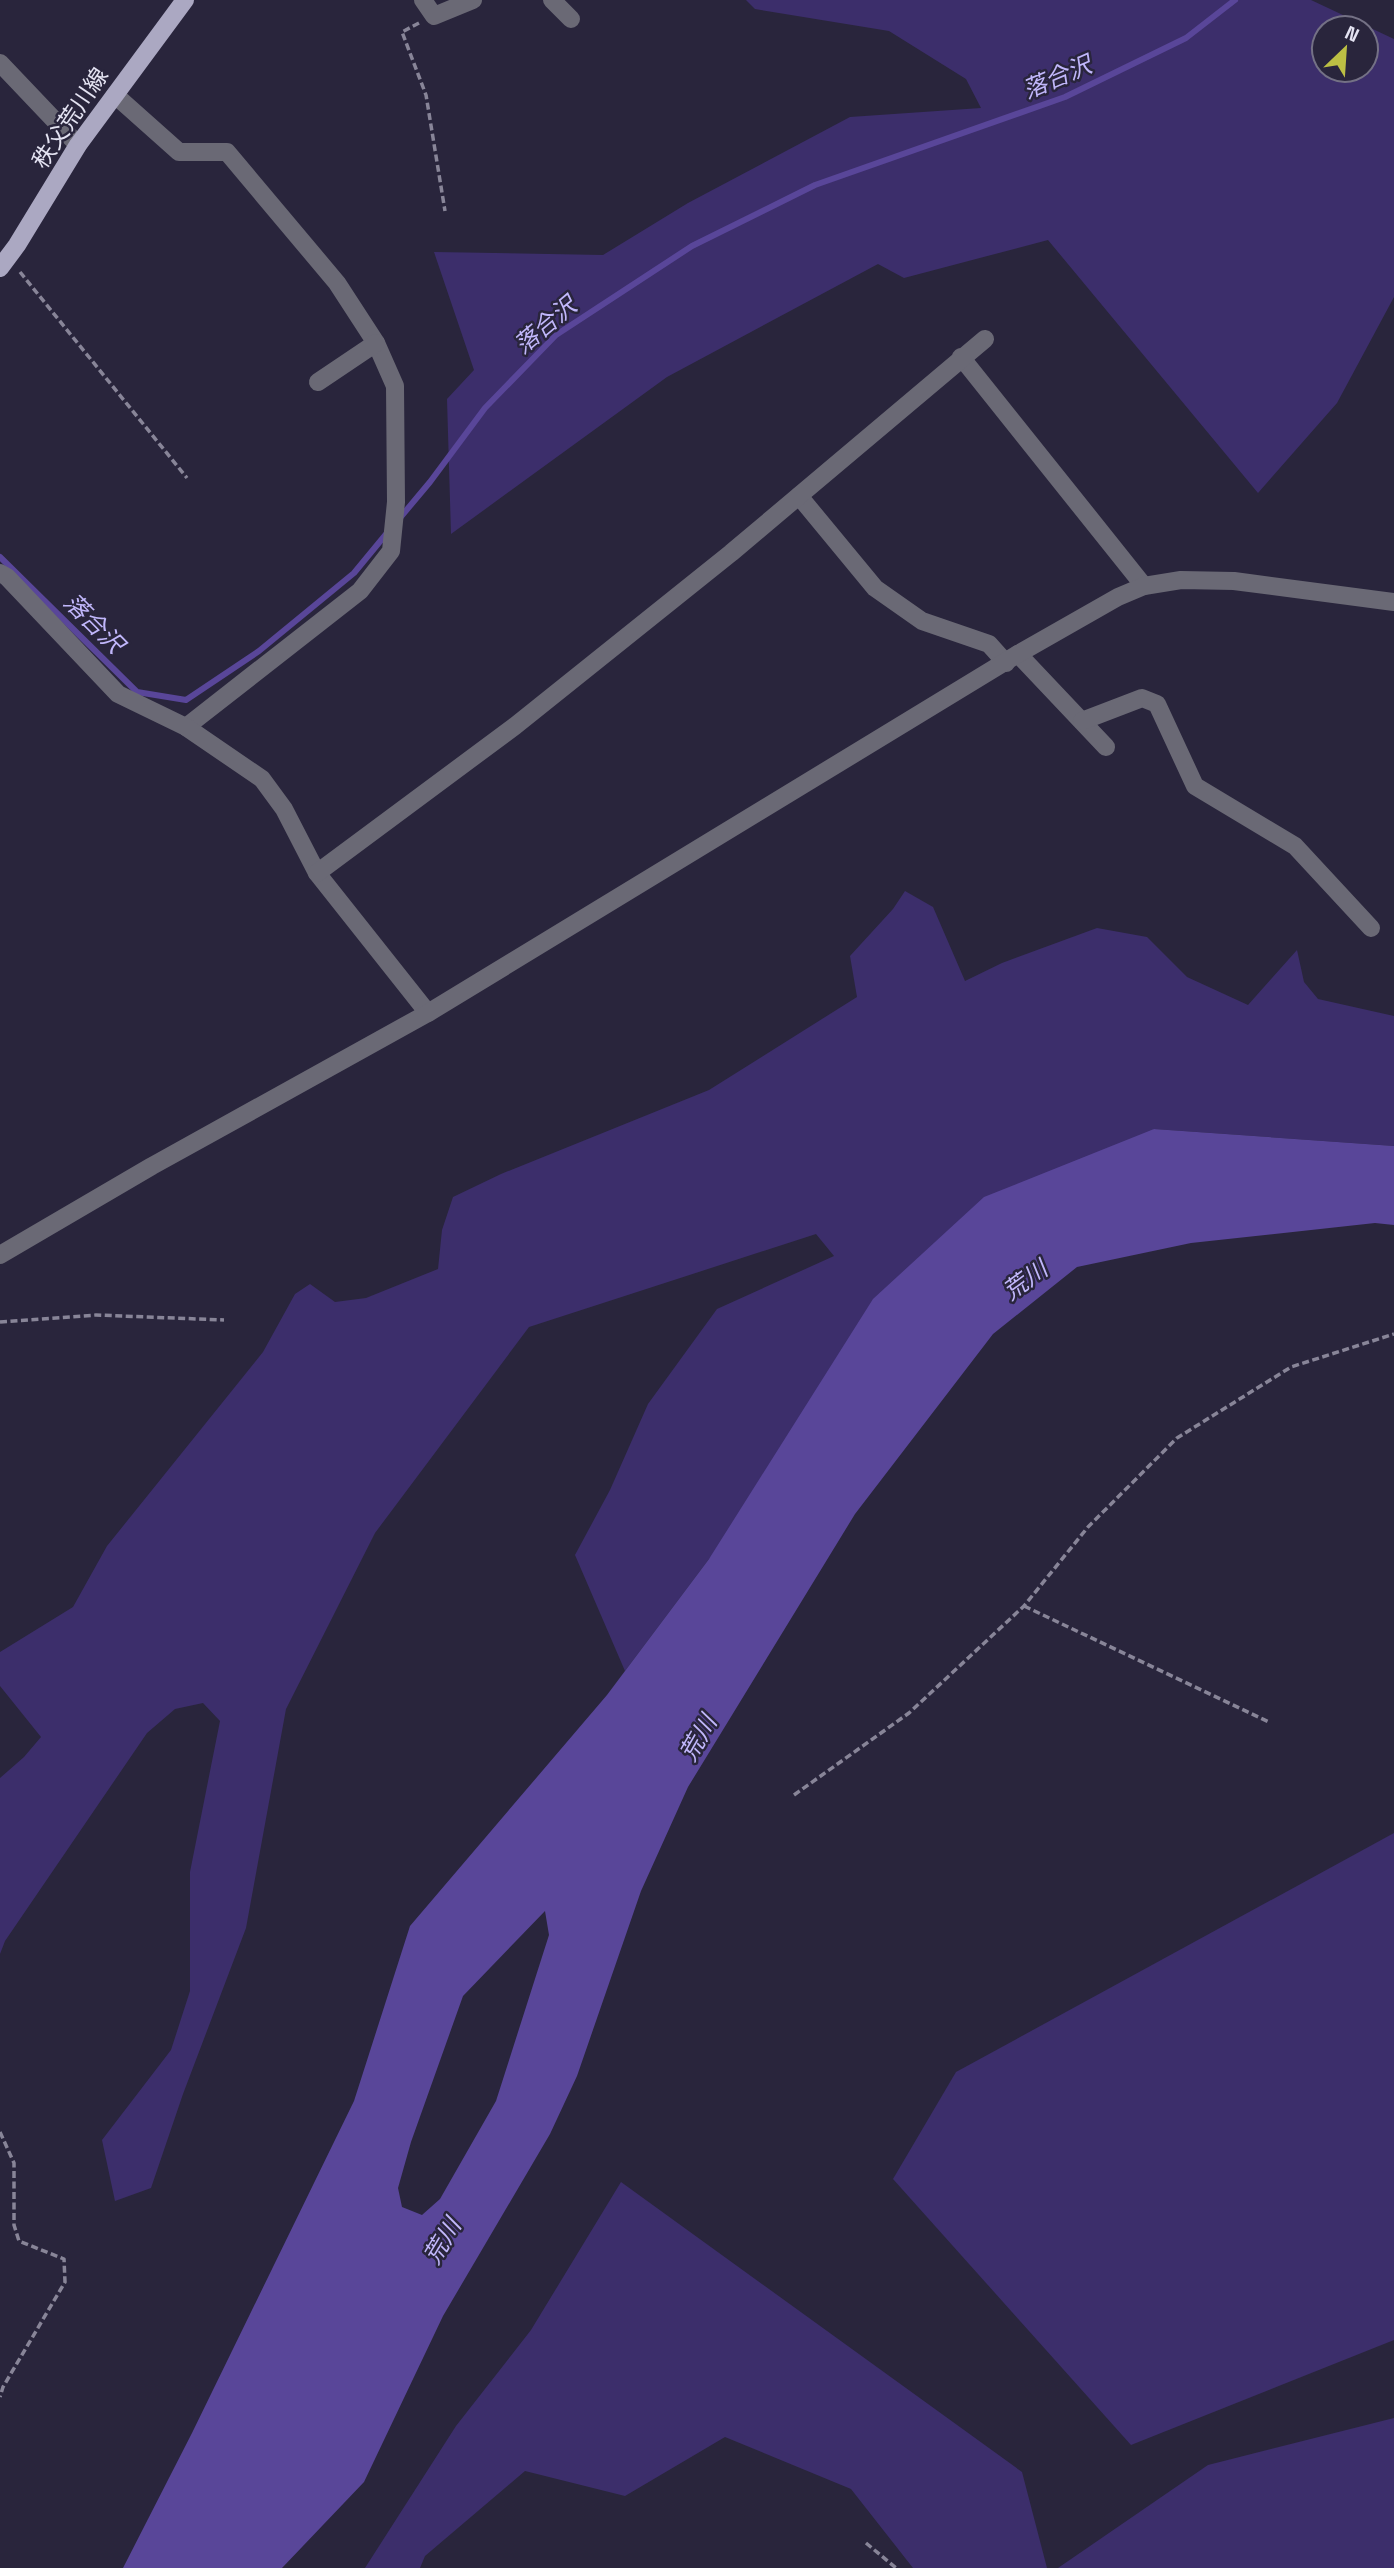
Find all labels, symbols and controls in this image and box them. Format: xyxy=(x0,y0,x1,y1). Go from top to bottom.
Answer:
north arrow xyxy=(1310,14,1380,84)
text: N xyxy=(1341,20,1363,48)
water label: 落合沢 xyxy=(1018,47,1099,105)
street label: 秩父荒川線 xyxy=(25,62,115,174)
water label: 落合沢 xyxy=(507,288,585,360)
water label: 落合沢 xyxy=(58,587,133,662)
water label: 荒川 xyxy=(996,1252,1056,1307)
water label: 荒川 xyxy=(673,1707,725,1767)
water label: 荒川 xyxy=(416,2210,469,2270)

